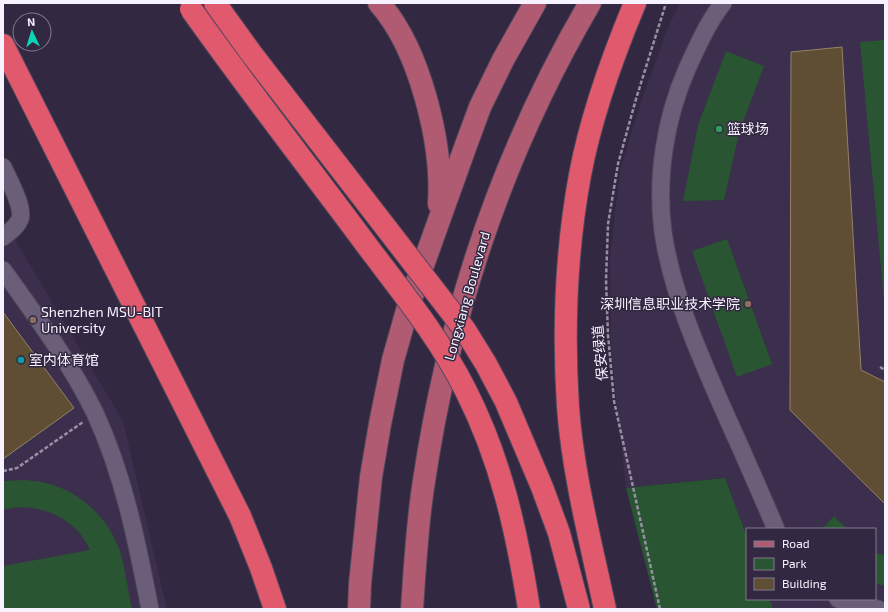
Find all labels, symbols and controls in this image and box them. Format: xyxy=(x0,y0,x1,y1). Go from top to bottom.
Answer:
north arrow xyxy=(12,12,52,52)
text: N xyxy=(27,15,36,28)
place label: 篮球场 xyxy=(727,120,769,137)
marker: 篮球场 xyxy=(714,124,724,134)
street label: Longxiang Boulevard xyxy=(440,229,493,362)
place label: 深圳信息职业技术学院 xyxy=(600,295,740,312)
marker: 深圳信息职业技术学院 xyxy=(743,299,753,309)
place label: Shenzhen MSU-BIT University xyxy=(41,303,163,336)
marker: Shenzhen MSU-BIT University xyxy=(28,315,38,325)
street label: 保安绿道 xyxy=(589,324,610,382)
place label: 室内体育馆 xyxy=(29,351,99,368)
marker: 室内体育馆 xyxy=(16,355,26,365)
legend xyxy=(746,528,876,600)
text: Road xyxy=(782,536,810,550)
text: Park xyxy=(782,556,807,570)
text: Building xyxy=(782,576,827,590)

